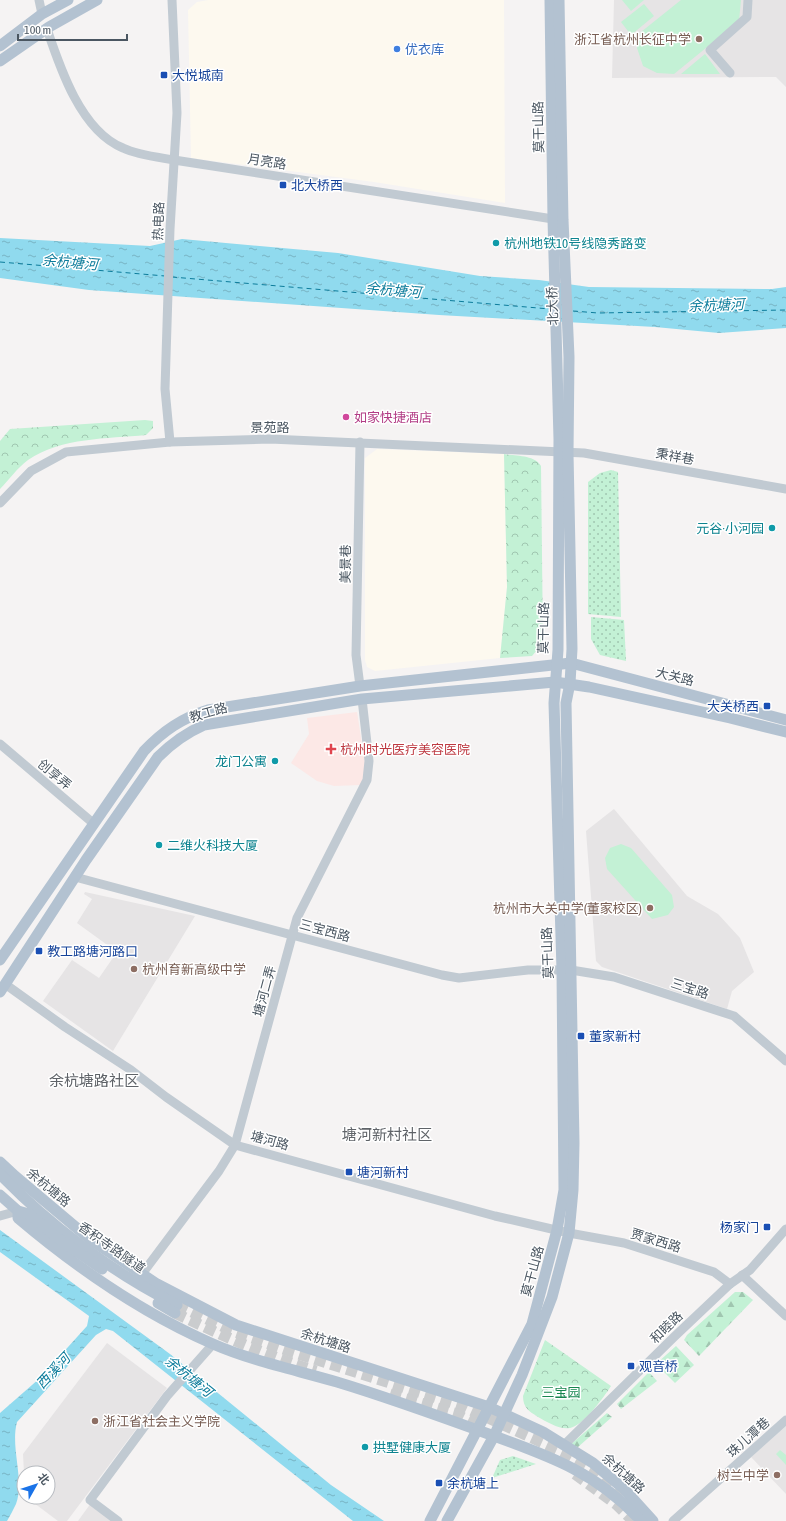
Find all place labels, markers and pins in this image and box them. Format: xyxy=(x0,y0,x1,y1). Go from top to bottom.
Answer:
place label: 浙江省杭州长征中学 xyxy=(574,32,691,47)
marker: 浙江省杭州长征中学 xyxy=(694,34,704,44)
place label: 优衣库 xyxy=(405,42,444,57)
marker: 优衣库 xyxy=(392,44,402,54)
place label: 大悦城南 xyxy=(172,68,224,83)
marker: 大悦城南 xyxy=(159,70,169,80)
place label: 北大桥西 xyxy=(291,178,343,193)
marker: 北大桥西 xyxy=(278,180,288,190)
place label: 杭州地铁10号线隐秀路变 xyxy=(504,236,646,251)
marker: 杭州地铁10号线隐秀路变 xyxy=(491,238,501,248)
place label: 如家快捷酒店 xyxy=(354,410,432,425)
marker: 如家快捷酒店 xyxy=(341,412,351,422)
place label: 元谷·小河园 xyxy=(696,521,764,536)
marker: 元谷·小河园 xyxy=(767,523,777,533)
place label: 大关桥西 xyxy=(707,699,759,714)
marker: 大关桥西 xyxy=(762,701,772,711)
place label: 杭州时光医疗美容医院 xyxy=(340,742,470,757)
marker: 杭州时光医疗美容医院 xyxy=(325,743,337,755)
place label: 龙门公寓 xyxy=(215,754,267,769)
marker: 龙门公寓 xyxy=(270,756,280,766)
place label: 二维火科技大厦 xyxy=(167,838,258,853)
marker: 二维火科技大厦 xyxy=(154,840,164,850)
place label: 杭州市大关中学(董家校区) xyxy=(493,901,642,916)
marker: 杭州市大关中学(董家校区) xyxy=(645,903,655,913)
place label: 教工路塘河路口 xyxy=(47,944,138,959)
marker: 教工路塘河路口 xyxy=(34,946,44,956)
place label: 杭州育新高级中学 xyxy=(142,962,246,977)
marker: 杭州育新高级中学 xyxy=(129,964,139,974)
place label: 董家新村 xyxy=(589,1029,641,1044)
marker: 董家新村 xyxy=(576,1031,586,1041)
place label: 塘河新村 xyxy=(357,1165,409,1180)
marker: 塘河新村 xyxy=(344,1167,354,1177)
place label: 杨家门 xyxy=(720,1220,759,1235)
marker: 杨家门 xyxy=(762,1222,772,1232)
place label: 观音桥 xyxy=(639,1359,678,1374)
marker: 观音桥 xyxy=(626,1361,636,1371)
place label: 浙江省社会主义学院 xyxy=(103,1414,220,1429)
marker: 浙江省社会主义学院 xyxy=(90,1416,100,1426)
place label: 拱墅健康大厦 xyxy=(373,1440,451,1455)
marker: 拱墅健康大厦 xyxy=(360,1442,370,1452)
place label: 树兰中学 xyxy=(717,1468,769,1483)
marker: 树兰中学 xyxy=(772,1470,782,1480)
place label: 余杭塘上 xyxy=(447,1476,499,1491)
marker: 余杭塘上 xyxy=(434,1478,444,1488)

